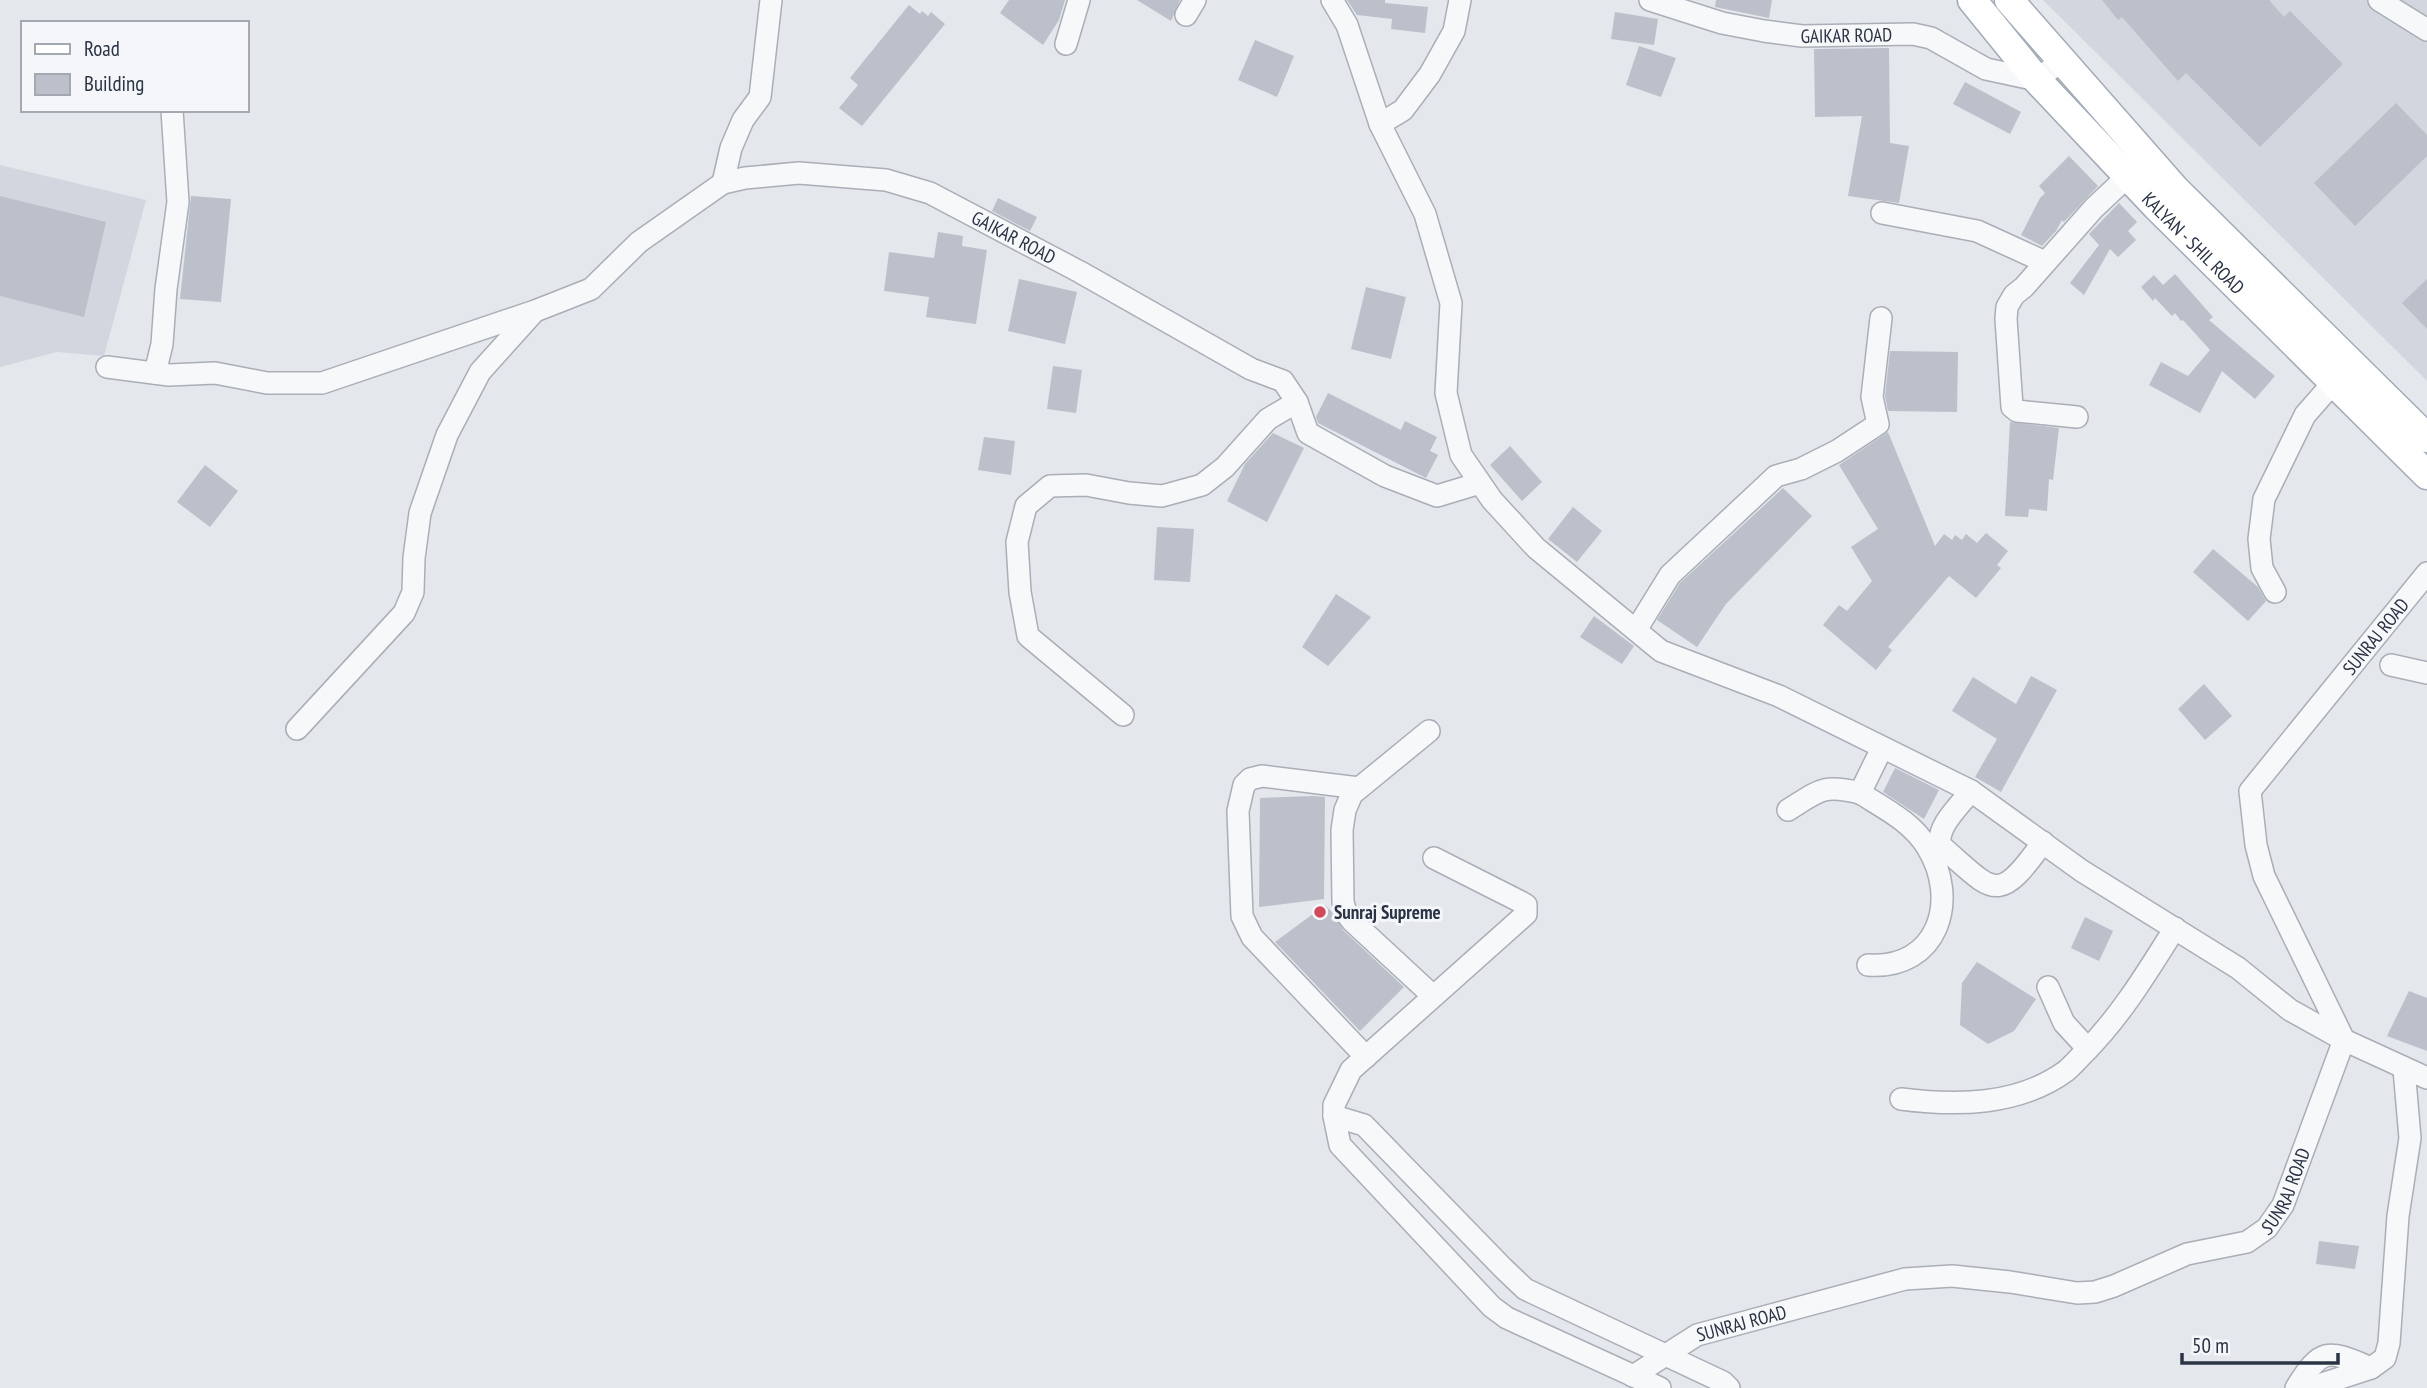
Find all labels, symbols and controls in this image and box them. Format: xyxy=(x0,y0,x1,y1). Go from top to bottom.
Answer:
legend xyxy=(21,21,248,112)
street label: GAIKAR ROAD xyxy=(1800,22,1892,48)
text: Road xyxy=(84,35,120,62)
text: Building xyxy=(84,70,144,97)
street label: KALYAN - SHIL ROAD xyxy=(2137,187,2250,299)
street label: GAIKAR ROAD xyxy=(968,205,1060,269)
street label: SUNRAJ ROAD xyxy=(2337,593,2414,680)
place label: Sunraj Supreme xyxy=(1334,900,1441,924)
marker: Sunraj Supreme xyxy=(1312,904,1328,920)
street label: SUNRAJ ROAD xyxy=(2257,1144,2315,1240)
street label: SUNRAJ ROAD xyxy=(1694,1299,1789,1347)
scale bar xyxy=(2182,1322,2338,1366)
text: 50 m xyxy=(2192,1332,2229,1359)

